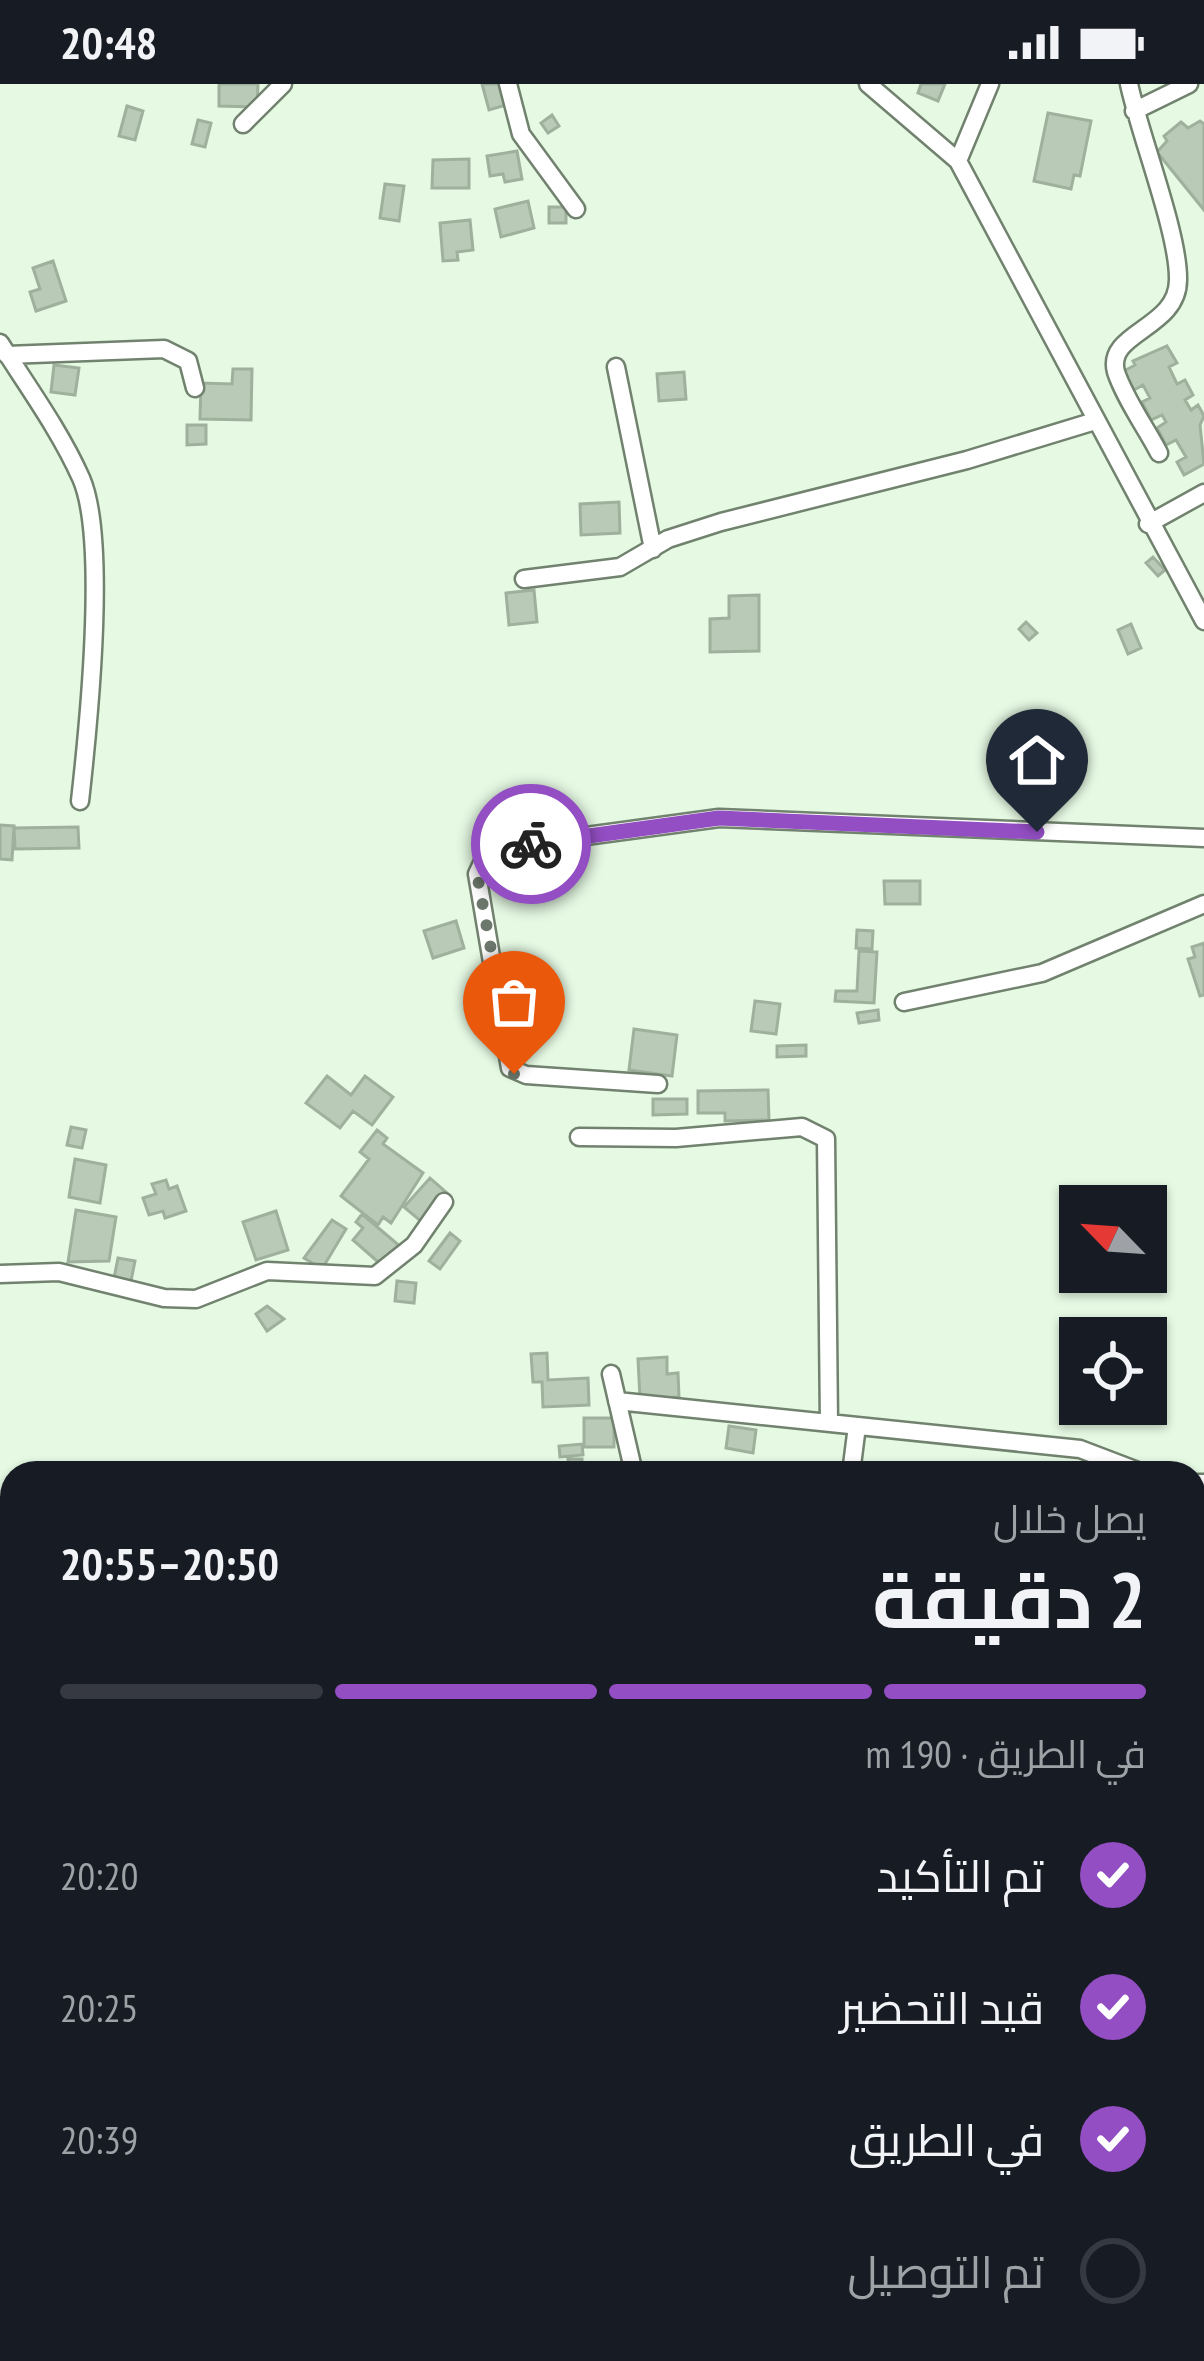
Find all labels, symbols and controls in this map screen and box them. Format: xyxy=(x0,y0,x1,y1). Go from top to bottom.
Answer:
text: 20:48 xyxy=(60,13,157,71)
pin xyxy=(986,709,1088,832)
icon: home xyxy=(1004,727,1070,793)
courier xyxy=(471,784,591,904)
icon: bike xyxy=(498,811,564,877)
pin xyxy=(463,951,565,1074)
icon: bag xyxy=(481,969,547,1035)
north arrow xyxy=(1059,1185,1167,1293)
map controls xyxy=(1059,1185,1167,1425)
button: locate xyxy=(1059,1317,1167,1425)
text: يصل خلال xyxy=(993,1493,1146,1544)
text: 20:50–20:55 xyxy=(60,1534,279,1592)
text: 2 دقيقة xyxy=(872,1549,1146,1650)
text: في الطريق · 190 m xyxy=(866,1728,1146,1779)
icon: check xyxy=(1080,1842,1146,1908)
text: تم التأكيد xyxy=(876,1846,1044,1904)
text: 20:20 xyxy=(60,1850,138,1901)
icon: check xyxy=(1080,1974,1146,2040)
text: قيد التحضير xyxy=(840,1978,1044,2036)
text: 20:25 xyxy=(60,1982,138,2033)
icon: check xyxy=(1080,2106,1146,2172)
text: في الطريق xyxy=(849,2110,1044,2168)
text: 20:39 xyxy=(60,2114,138,2165)
text: تم التوصيل xyxy=(847,2242,1044,2300)

